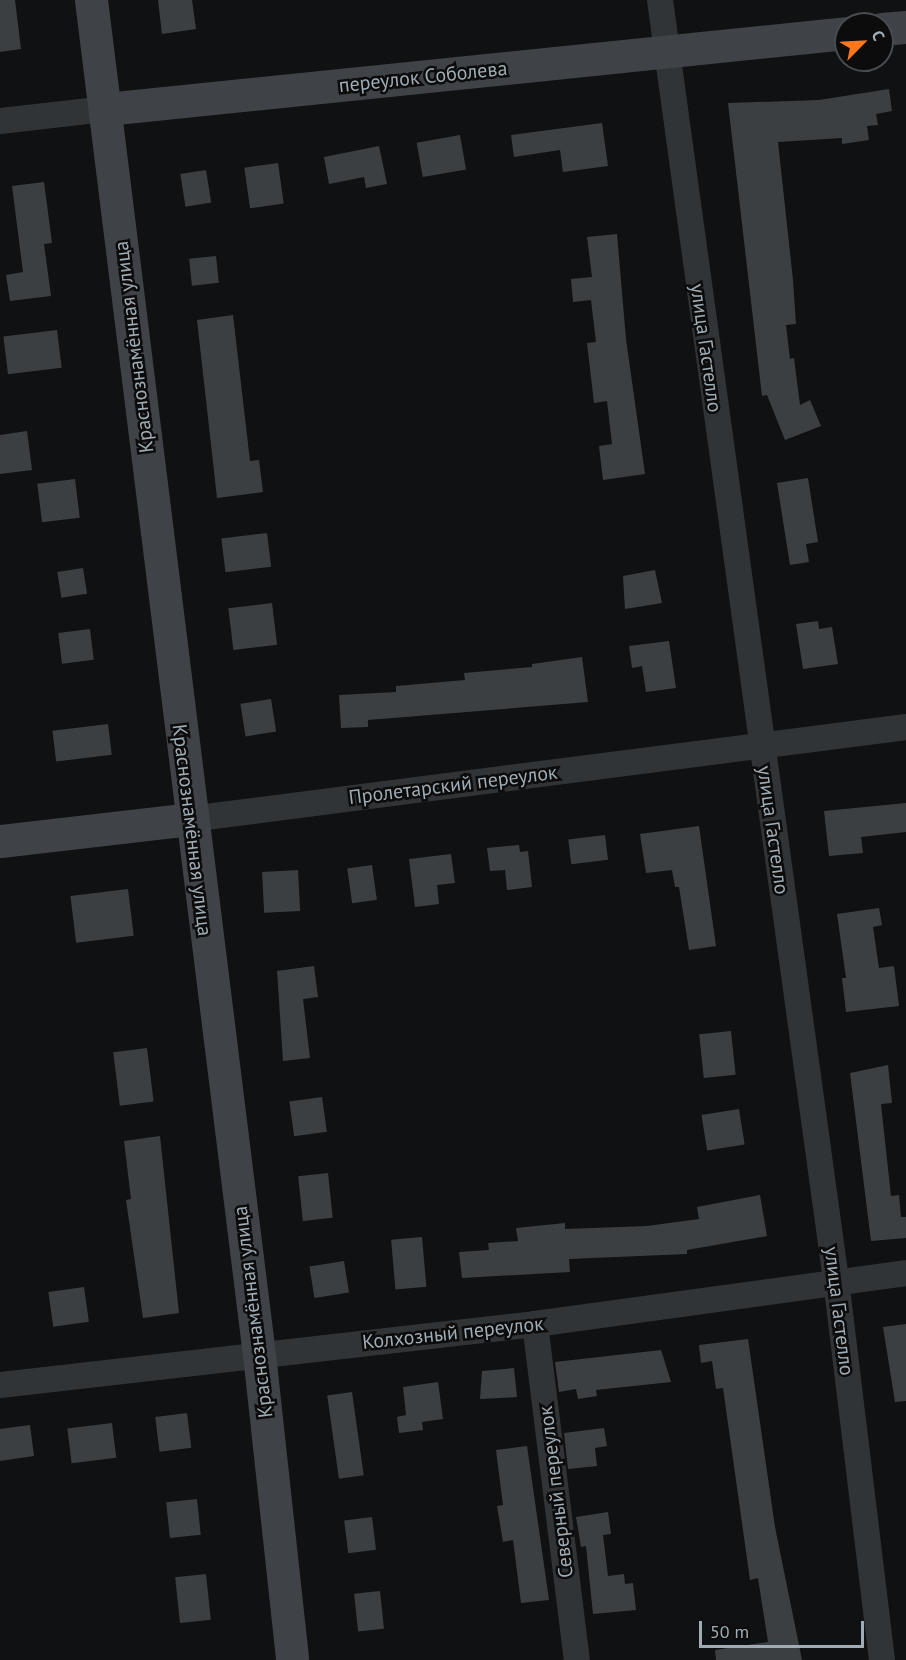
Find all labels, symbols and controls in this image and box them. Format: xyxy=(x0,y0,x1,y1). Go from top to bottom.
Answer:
north arrow xyxy=(834,12,894,72)
text: С xyxy=(868,27,890,44)
street label: переулок Соболева xyxy=(338,56,508,98)
street label: Краснознамённая улица xyxy=(109,240,159,454)
street label: улица Гастелло xyxy=(685,282,727,414)
street label: Краснознамённая улица xyxy=(167,723,217,937)
street label: Пролетарский переулок xyxy=(347,760,559,810)
street label: улица Гастелло xyxy=(752,764,794,896)
street label: Краснознамённая улица xyxy=(228,1205,278,1419)
street label: улица Гастелло xyxy=(819,1245,859,1377)
street label: Колхозный переулок xyxy=(361,1312,545,1354)
street label: Северный переулок xyxy=(534,1405,578,1579)
scale bar xyxy=(702,1609,867,1647)
text: 50 m xyxy=(710,1620,749,1643)

